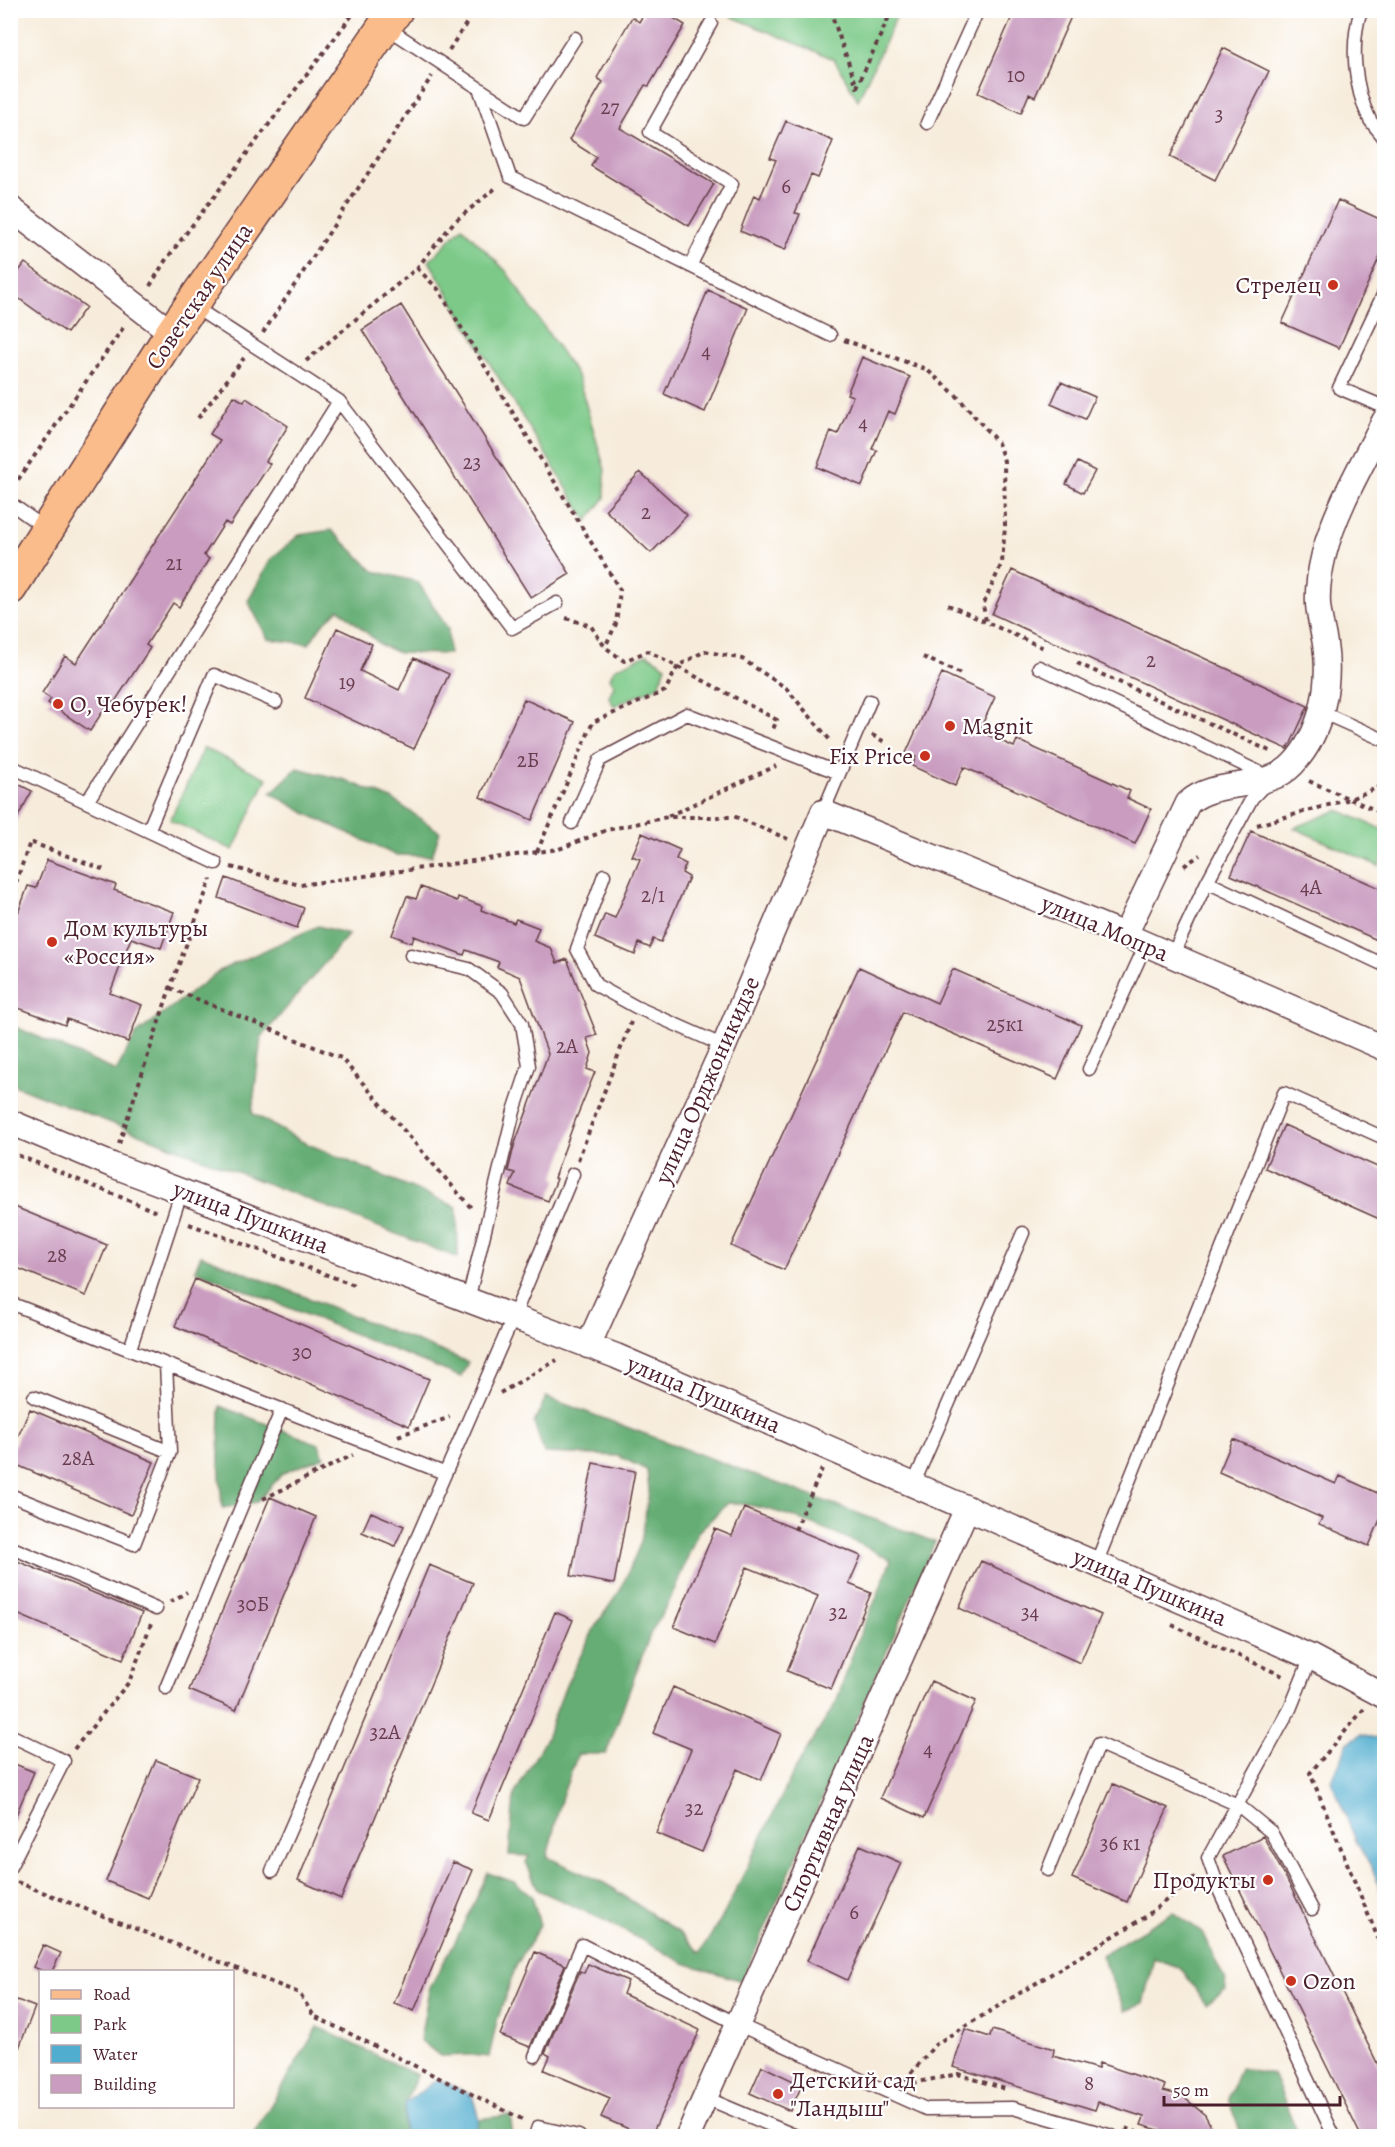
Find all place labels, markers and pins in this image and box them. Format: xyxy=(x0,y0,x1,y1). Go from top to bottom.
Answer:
place label: Стрелец xyxy=(1236,269,1321,301)
marker: Стрелец xyxy=(1326,278,1340,292)
place label: О, Чебурек! xyxy=(70,688,188,720)
marker: О, Чебурек! xyxy=(51,697,65,711)
place label: Magnit xyxy=(962,710,1033,742)
marker: Magnit xyxy=(943,719,957,733)
place label: Fix Price xyxy=(829,740,913,772)
marker: Fix Price xyxy=(918,749,932,763)
place label: Дом культуры «Россия» xyxy=(64,912,208,972)
marker: Дом культуры «Россия» xyxy=(45,935,59,949)
place label: Продукты xyxy=(1152,1864,1256,1896)
marker: Продукты xyxy=(1261,1873,1275,1887)
place label: Ozon xyxy=(1303,1965,1356,1997)
marker: Ozon xyxy=(1284,1974,1298,1988)
place label: Детский сад "Ландыш" xyxy=(790,2064,916,2124)
marker: Детский сад "Ландыш" xyxy=(771,2087,785,2101)

